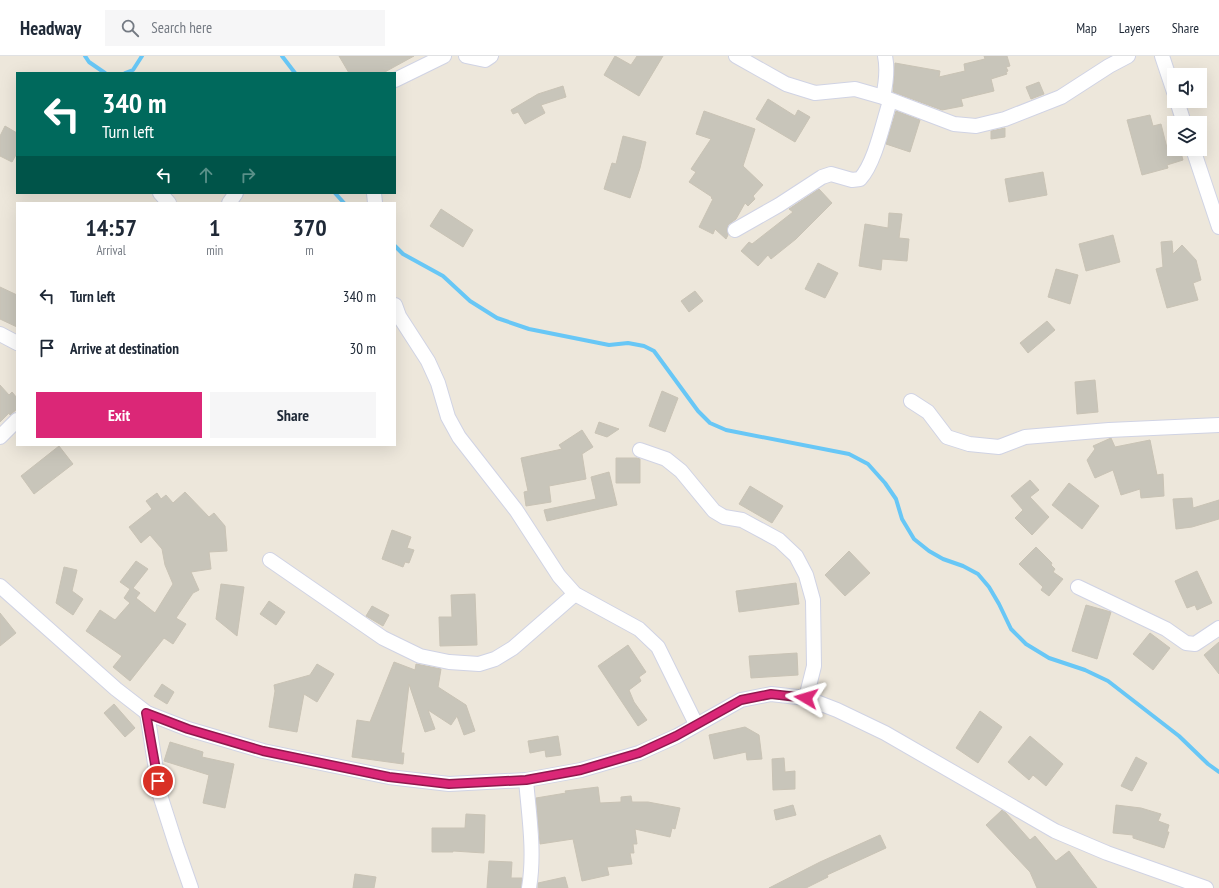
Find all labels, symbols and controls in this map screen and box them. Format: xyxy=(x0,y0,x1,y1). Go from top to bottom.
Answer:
search box xyxy=(105,10,385,46)
text: Headway xyxy=(20,16,81,40)
icon: search xyxy=(119,17,141,39)
text: Search here xyxy=(151,18,212,37)
text: Map xyxy=(1076,19,1097,37)
text: Layers xyxy=(1119,19,1150,37)
text: Share xyxy=(1172,19,1199,37)
map controls xyxy=(1167,68,1207,156)
button: sound xyxy=(1167,68,1207,108)
text: 340 m xyxy=(102,84,166,121)
icon: left xyxy=(36,88,88,140)
button: layers xyxy=(1167,116,1207,156)
text: Turn left xyxy=(102,120,154,143)
icon: left xyxy=(153,164,175,186)
icon: ahead xyxy=(195,164,217,186)
icon: right xyxy=(237,164,259,186)
text: 14:57 xyxy=(85,212,137,243)
text: 1 xyxy=(209,212,220,243)
text: 370 xyxy=(292,212,327,243)
text: Arrival xyxy=(96,242,126,259)
text: min xyxy=(206,242,223,259)
text: m xyxy=(305,242,314,259)
icon: left xyxy=(36,285,58,307)
text: Turn left xyxy=(70,287,115,306)
text: 340 m xyxy=(343,287,376,306)
icon: arrive xyxy=(36,337,58,359)
text: Arrive at destination xyxy=(70,339,179,358)
text: 30 m xyxy=(350,339,376,358)
button: Exit xyxy=(36,392,202,438)
button: Share xyxy=(210,392,376,438)
position arrow xyxy=(785,677,827,719)
pin xyxy=(141,764,175,798)
icon: arrive xyxy=(147,770,169,792)

